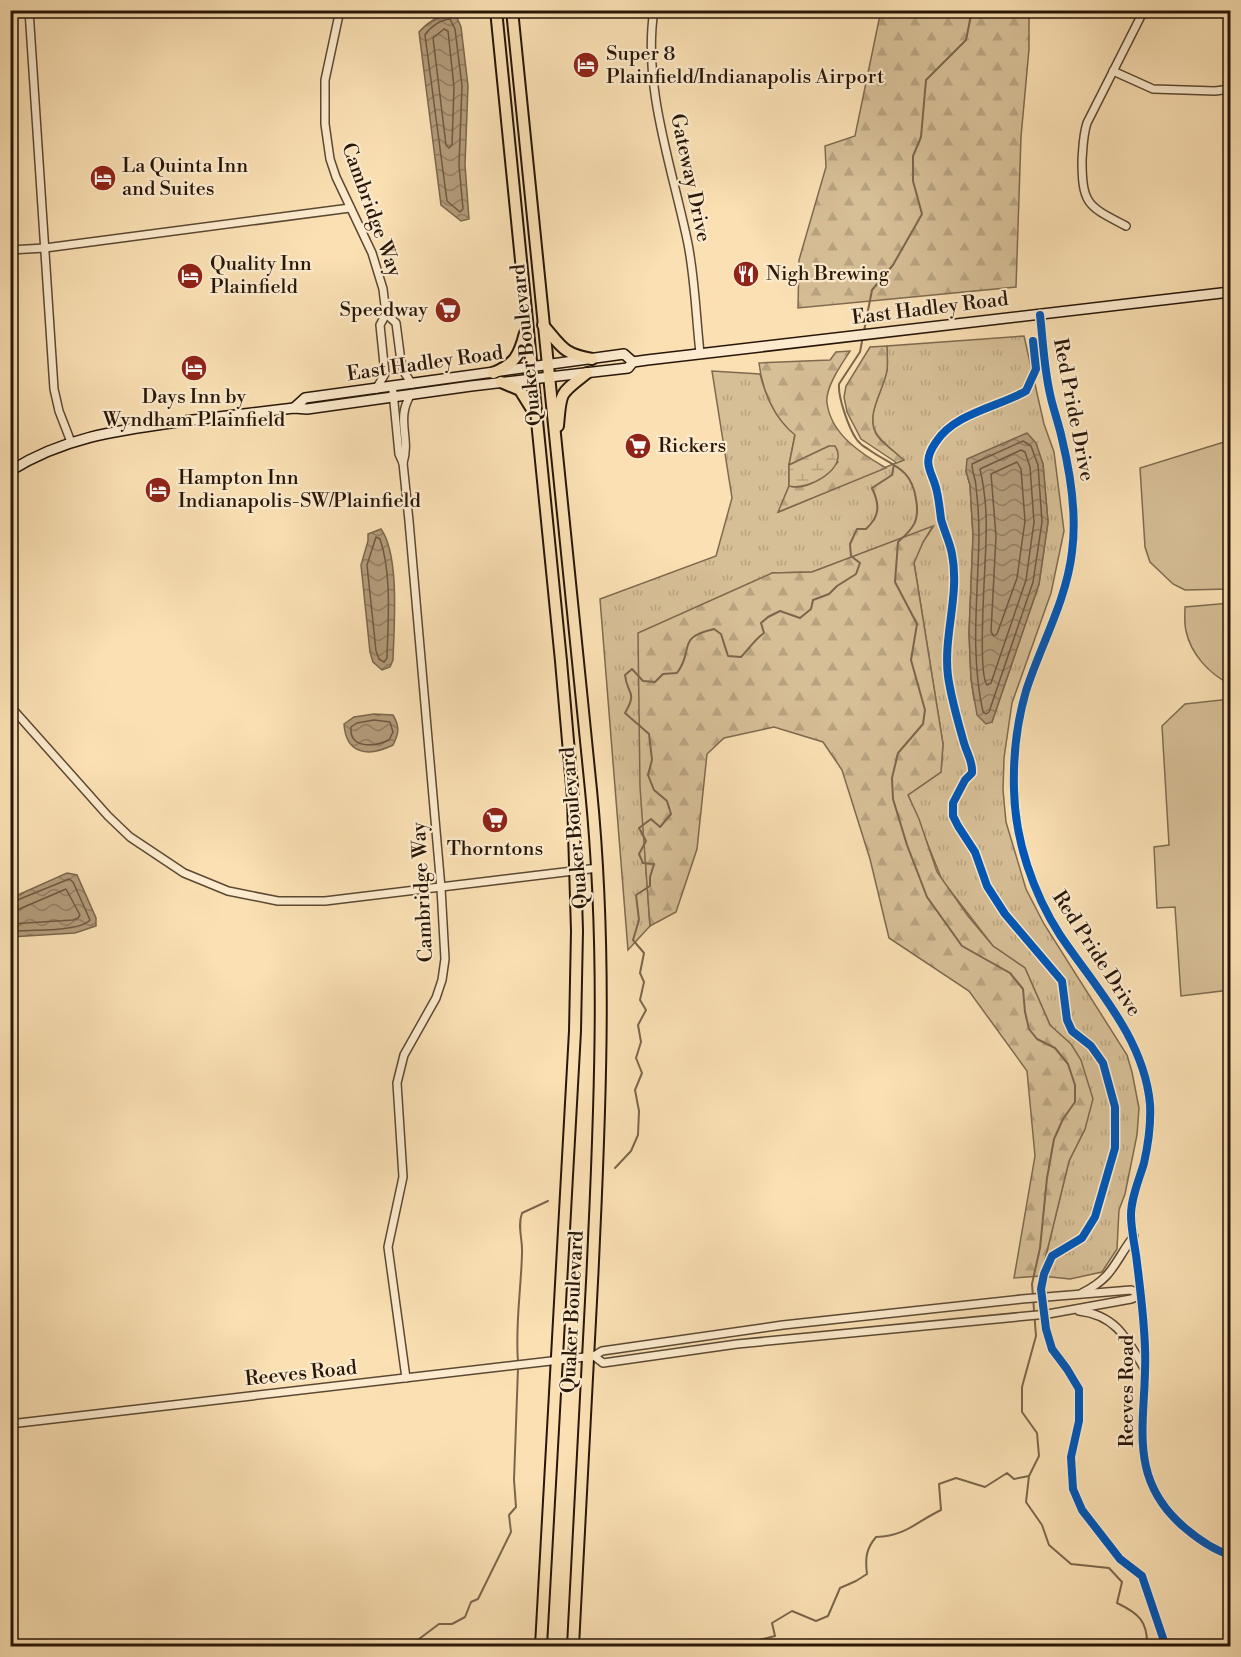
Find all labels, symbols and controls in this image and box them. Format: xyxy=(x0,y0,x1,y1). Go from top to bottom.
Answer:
place label: Super 8 Plainfield/Indianapolis Airport xyxy=(606,42,884,90)
hotel icon: Super 8 Plainfield/Indianapolis Airport xyxy=(571,50,601,80)
street label: Gateway Drive xyxy=(664,112,716,244)
street label: Cambridge Way xyxy=(335,140,407,281)
place label: La Quinta Inn and Suites xyxy=(122,154,248,202)
hotel icon: La Quinta Inn and Suites xyxy=(88,163,118,193)
place label: Quality Inn Plainfield xyxy=(210,252,312,300)
restaurant icon: Nigh Brewing xyxy=(731,259,761,289)
hotel icon: Quality Inn Plainfield xyxy=(175,261,205,291)
street label: Quaker Boulevard xyxy=(506,262,548,427)
place label: Nigh Brewing xyxy=(766,262,890,287)
street label: East Hadley Road xyxy=(850,287,1010,331)
supermarket icon: Speedway xyxy=(433,295,463,325)
place label: Speedway xyxy=(340,298,428,323)
street label: Red Pride Drive xyxy=(1047,336,1099,484)
street label: East Hadley Road xyxy=(345,341,505,387)
hotel icon: Days Inn by Wyndham Plainfield xyxy=(179,353,209,383)
place label: Days Inn by Wyndham Plainfield xyxy=(102,385,286,433)
supermarket icon: Rickers xyxy=(623,431,653,461)
place label: Rickers xyxy=(658,434,726,459)
place label: Hampton Inn Indianapolis-SW/Plainfield xyxy=(178,466,422,514)
hotel icon: Hampton Inn Indianapolis-SW/Plainfield xyxy=(143,475,173,505)
street label: Quaker Boulevard xyxy=(555,745,595,910)
supermarket icon: Thorntons xyxy=(480,805,510,835)
street label: Cambridge Way xyxy=(407,821,439,963)
place label: Thorntons xyxy=(447,837,543,862)
street label: Red Pride Drive xyxy=(1046,886,1146,1022)
street label: Quaker Boulevard xyxy=(556,1229,590,1394)
street label: Reeves Road xyxy=(1115,1334,1140,1447)
street label: Reeves Road xyxy=(244,1356,359,1392)

